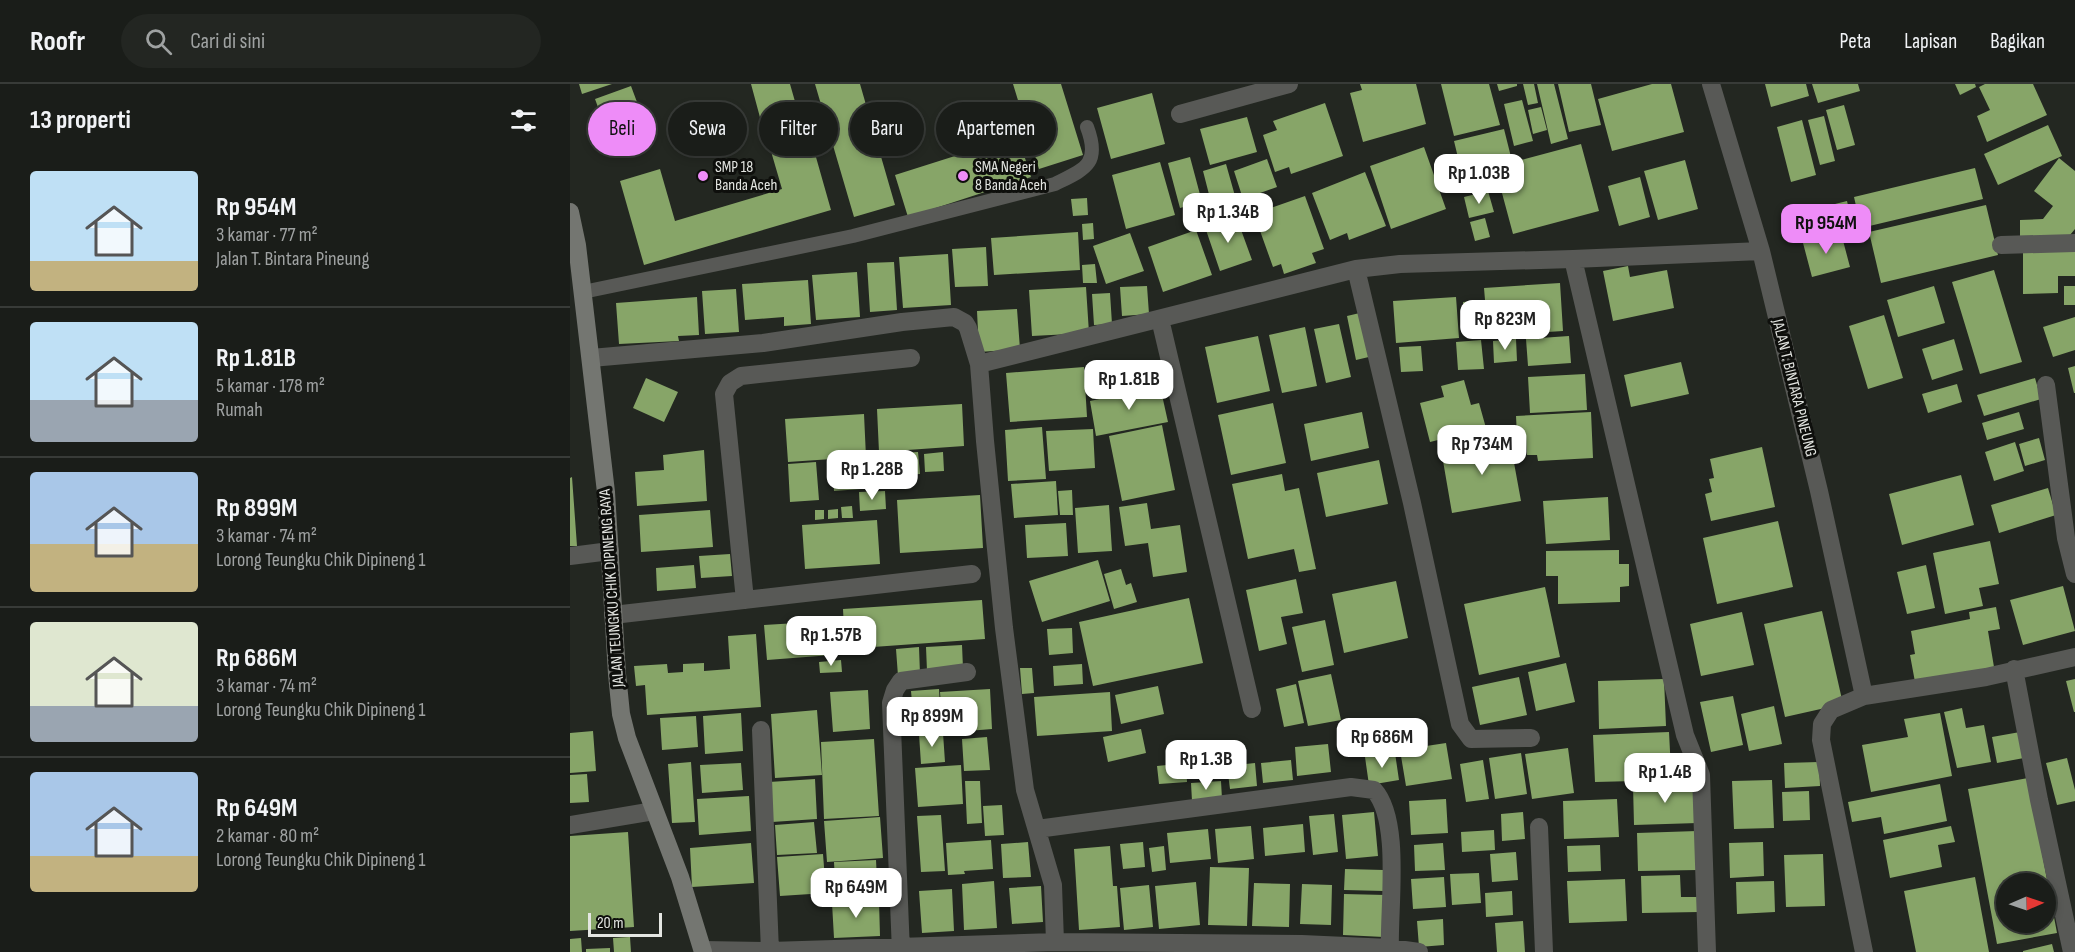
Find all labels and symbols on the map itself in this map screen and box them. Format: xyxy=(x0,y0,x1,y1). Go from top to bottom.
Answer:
pin: Rp 1.03B xyxy=(1417,154,1541,205)
place label: SMP 18 Banda Aceh xyxy=(715,158,777,195)
place label: SMA Negeri 8 Banda Aceh xyxy=(975,158,1047,195)
marker: SMP 18 Banda Aceh xyxy=(696,169,710,183)
marker: SMA Negeri 8 Banda Aceh xyxy=(956,169,970,183)
pin: Rp 1.34B xyxy=(1166,193,1290,244)
pin: Rp 954M xyxy=(1771,204,1881,255)
pin: Rp 823M xyxy=(1450,300,1560,351)
street label: JALAN T. BINTARA PINEUNG xyxy=(1767,316,1820,459)
pin: Rp 1.81B xyxy=(1067,360,1191,411)
pin: Rp 734M xyxy=(1427,425,1537,476)
pin: Rp 1.28B xyxy=(810,450,934,501)
street label: JALAN TEUNGKU CHIK DIPINENG RAYA xyxy=(596,488,628,689)
pin: Rp 1.57B xyxy=(769,616,893,667)
pin: Rp 899M xyxy=(877,697,987,748)
pin: Rp 686M xyxy=(1327,718,1437,769)
pin: Rp 1.3B xyxy=(1151,740,1261,791)
pin: Rp 1.4B xyxy=(1610,753,1720,804)
pin: Rp 649M xyxy=(801,868,911,919)
north arrow xyxy=(1996,873,2056,933)
scale bar xyxy=(588,910,662,938)

